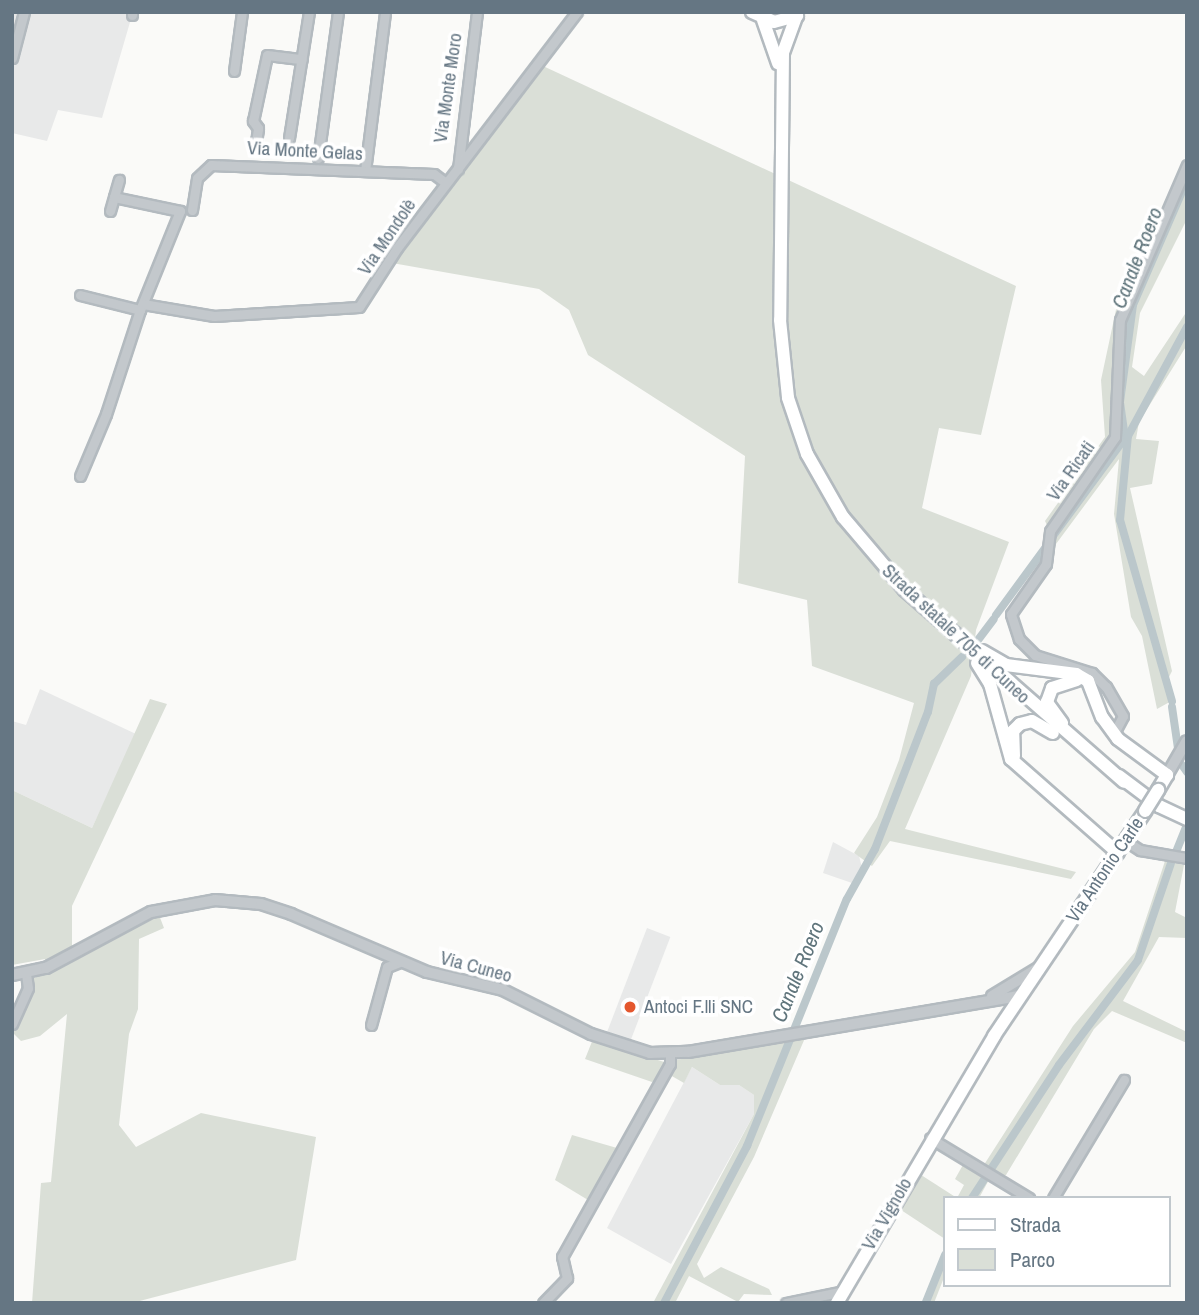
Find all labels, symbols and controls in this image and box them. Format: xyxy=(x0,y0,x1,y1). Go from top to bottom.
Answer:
street label: Via Monte Moro xyxy=(429,32,467,144)
street label: Via Monte Gelas xyxy=(247,137,363,165)
street label: Via Mondolè xyxy=(353,194,421,280)
water label: Canale Roero xyxy=(1106,204,1168,312)
street label: Via Ricati xyxy=(1042,437,1100,505)
street label: Strada statale 705 di Cuneo xyxy=(877,559,1035,709)
street label: Via Antonio Carle xyxy=(1061,813,1149,927)
water label: Canale Roero xyxy=(766,918,830,1026)
street label: Via Cuneo xyxy=(438,946,514,988)
place label: Antoci F.lli SNC xyxy=(644,996,753,1018)
marker: Antoci F.lli SNC xyxy=(622,999,638,1015)
street label: Via Vignolo xyxy=(857,1174,917,1254)
legend xyxy=(944,1196,1171,1287)
text: Strada xyxy=(1010,1210,1061,1239)
text: Parco xyxy=(1010,1245,1055,1274)

